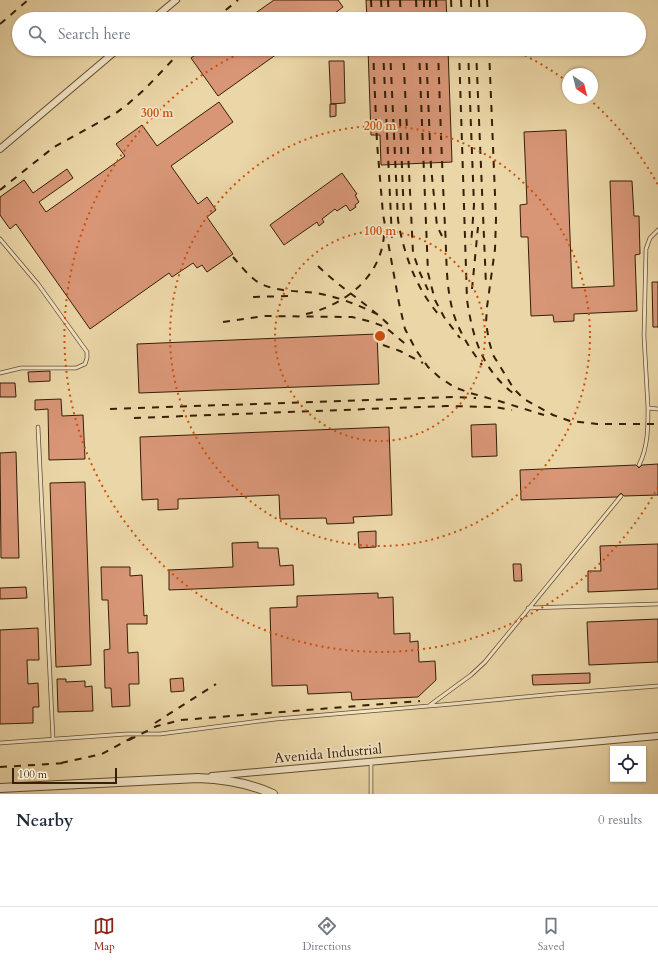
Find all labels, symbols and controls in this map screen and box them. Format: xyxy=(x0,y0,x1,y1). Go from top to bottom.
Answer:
search box xyxy=(12,12,646,56)
icon: search xyxy=(26,23,48,45)
text: Search here xyxy=(58,24,131,44)
north arrow xyxy=(562,68,598,104)
text: 300 m xyxy=(141,105,174,121)
text: 200 m xyxy=(364,118,397,134)
text: 100 m xyxy=(364,223,397,239)
centre of rings xyxy=(373,329,387,343)
street label: Avenida Industrial xyxy=(273,739,383,768)
map controls xyxy=(610,746,646,782)
button: locate xyxy=(610,746,646,782)
scale bar xyxy=(12,766,117,785)
text: 100 m xyxy=(18,767,47,782)
text: Nearby xyxy=(16,809,73,832)
text: 0 results xyxy=(598,811,642,829)
tab: Map xyxy=(93,915,115,954)
tab: Directions xyxy=(302,915,351,954)
tab: Saved xyxy=(538,915,565,954)

